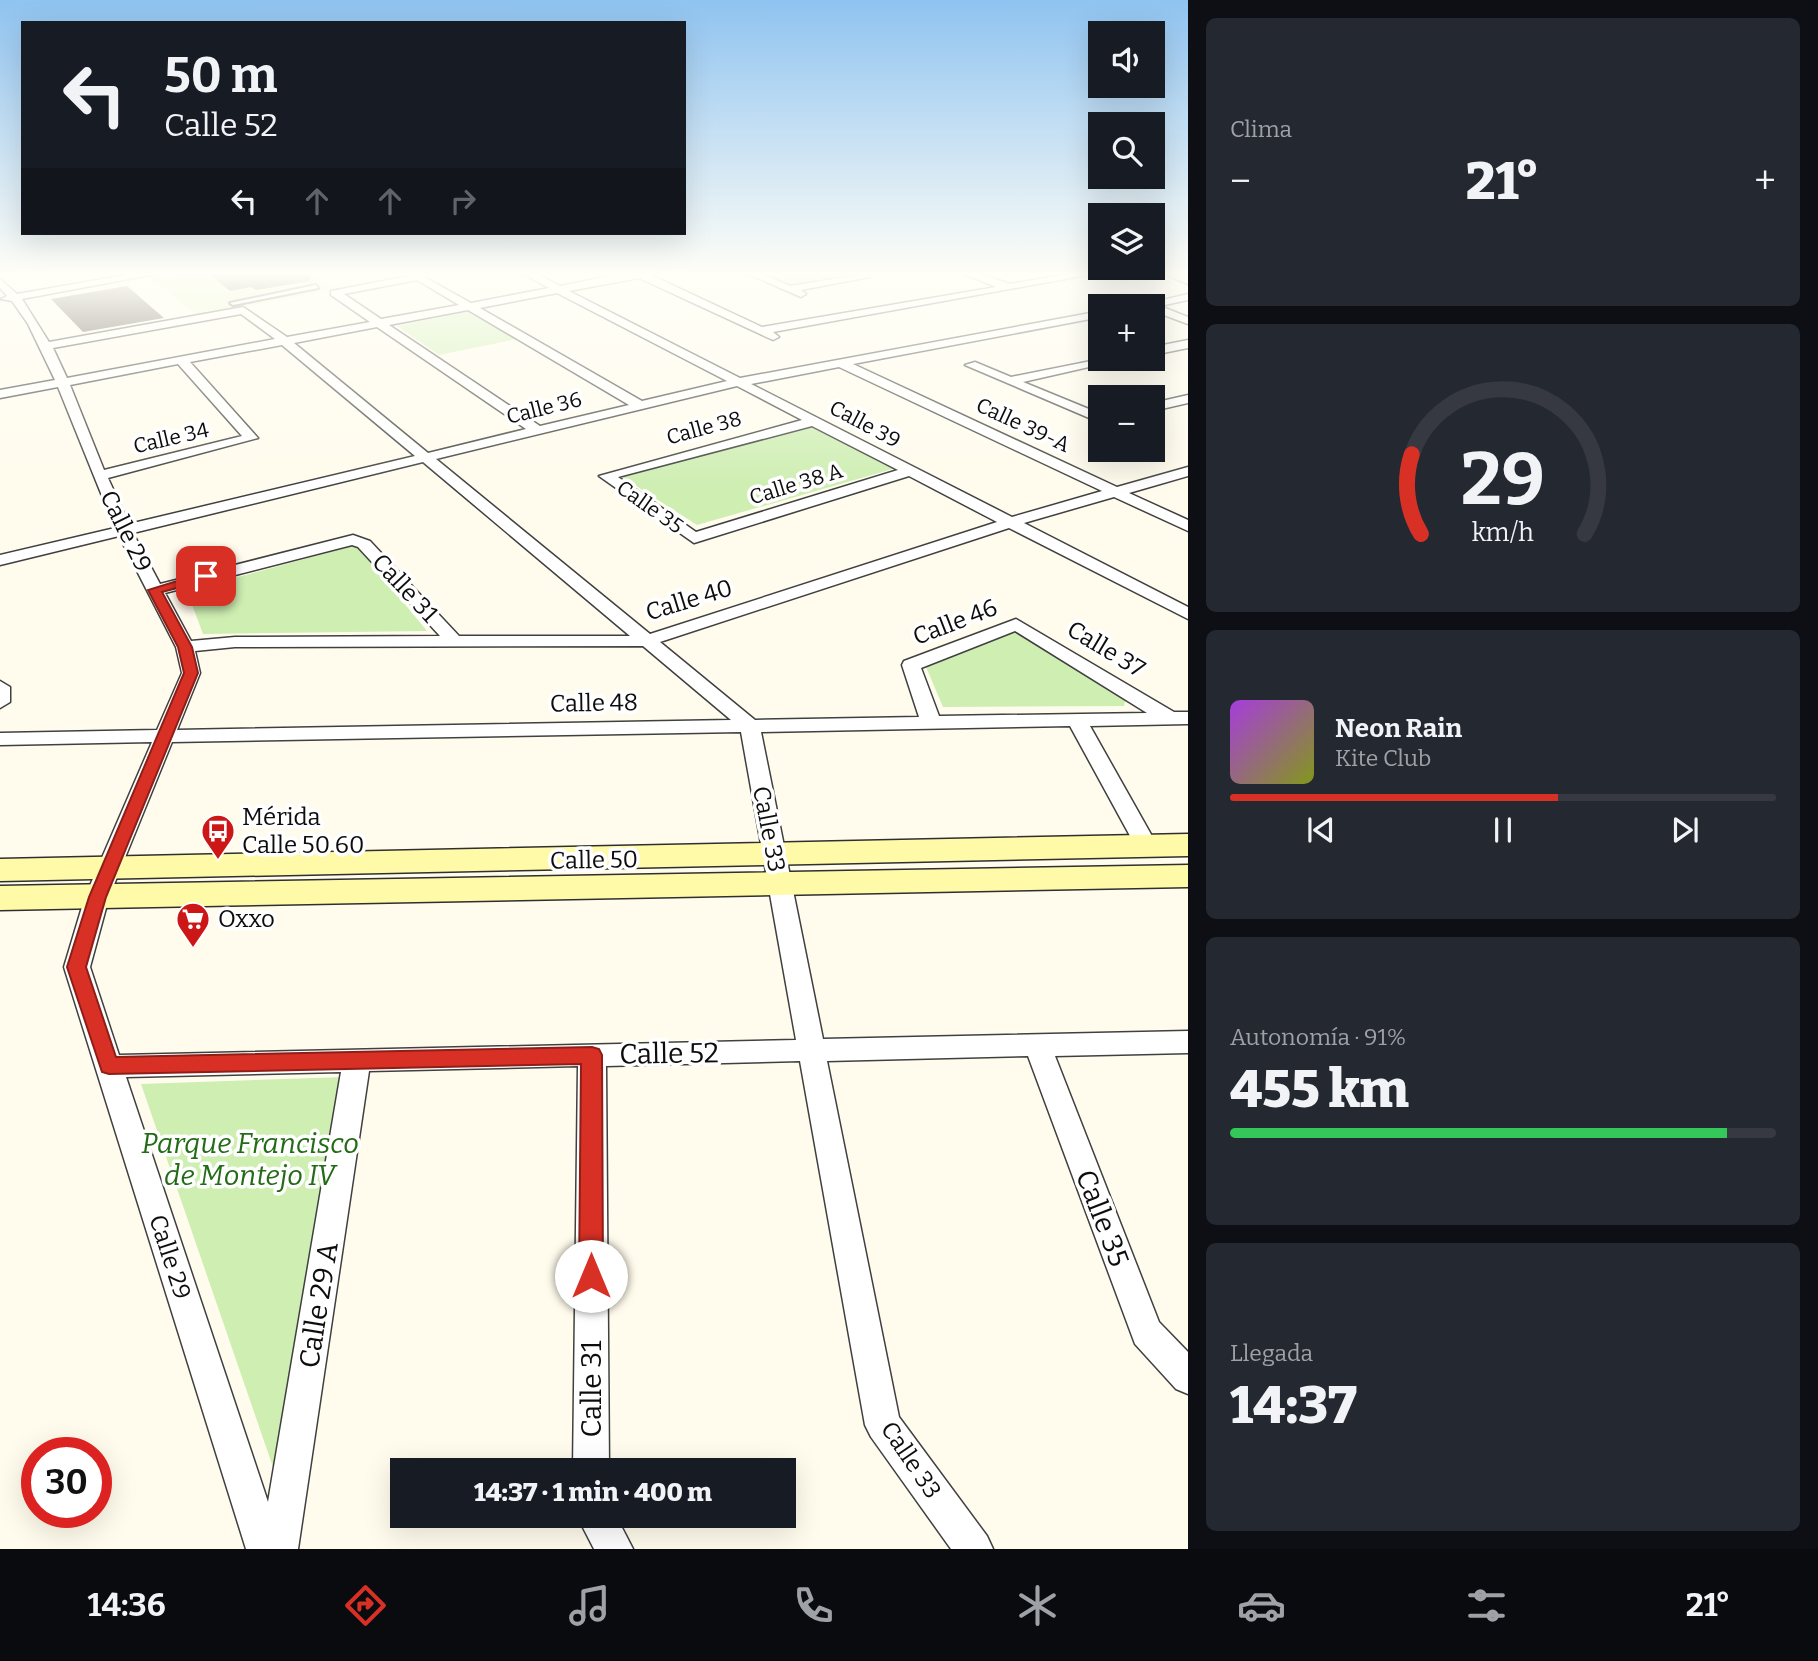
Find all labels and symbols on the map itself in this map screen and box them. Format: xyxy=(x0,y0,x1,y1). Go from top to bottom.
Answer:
street label: Calle 36 xyxy=(504,386,584,430)
street label: Calle 39-A xyxy=(972,392,1074,458)
street label: Calle 39 xyxy=(825,395,905,453)
street label: Calle 38 xyxy=(663,405,745,451)
street label: Calle 34 xyxy=(131,417,211,459)
street label: Calle 38 A xyxy=(746,457,846,510)
street label: Calle 35 xyxy=(612,475,688,539)
street label: Calle 29 xyxy=(94,486,158,576)
pin xyxy=(176,546,236,606)
street label: Calle 31 xyxy=(366,548,444,628)
street label: Calle 40 xyxy=(642,574,736,626)
street label: Calle 46 xyxy=(909,593,1001,651)
street label: Calle 37 xyxy=(1062,615,1150,683)
street label: Calle 48 xyxy=(550,688,638,718)
street label: Calle 33 xyxy=(747,784,791,874)
place label: Mérida Calle 50 60 xyxy=(242,803,364,859)
bus stop icon: Mérida Calle 50 60 xyxy=(199,812,237,861)
street label: Calle 50 xyxy=(550,845,638,875)
supermarket icon: Oxxo xyxy=(174,900,212,949)
place label: Oxxo xyxy=(218,905,275,933)
street label: Calle 52 xyxy=(619,1036,719,1071)
park label: Parque Francisco de Montejo IV xyxy=(141,1127,359,1192)
street label: Calle 35 xyxy=(1069,1165,1136,1271)
street label: Calle 29 xyxy=(143,1211,197,1303)
position arrow xyxy=(554,1239,628,1313)
street label: Calle 29 A xyxy=(292,1240,345,1370)
street label: Calle 31 xyxy=(575,1340,608,1438)
street label: Calle 33 xyxy=(875,1416,947,1504)
speed limit sign: 30 xyxy=(21,1437,112,1528)

